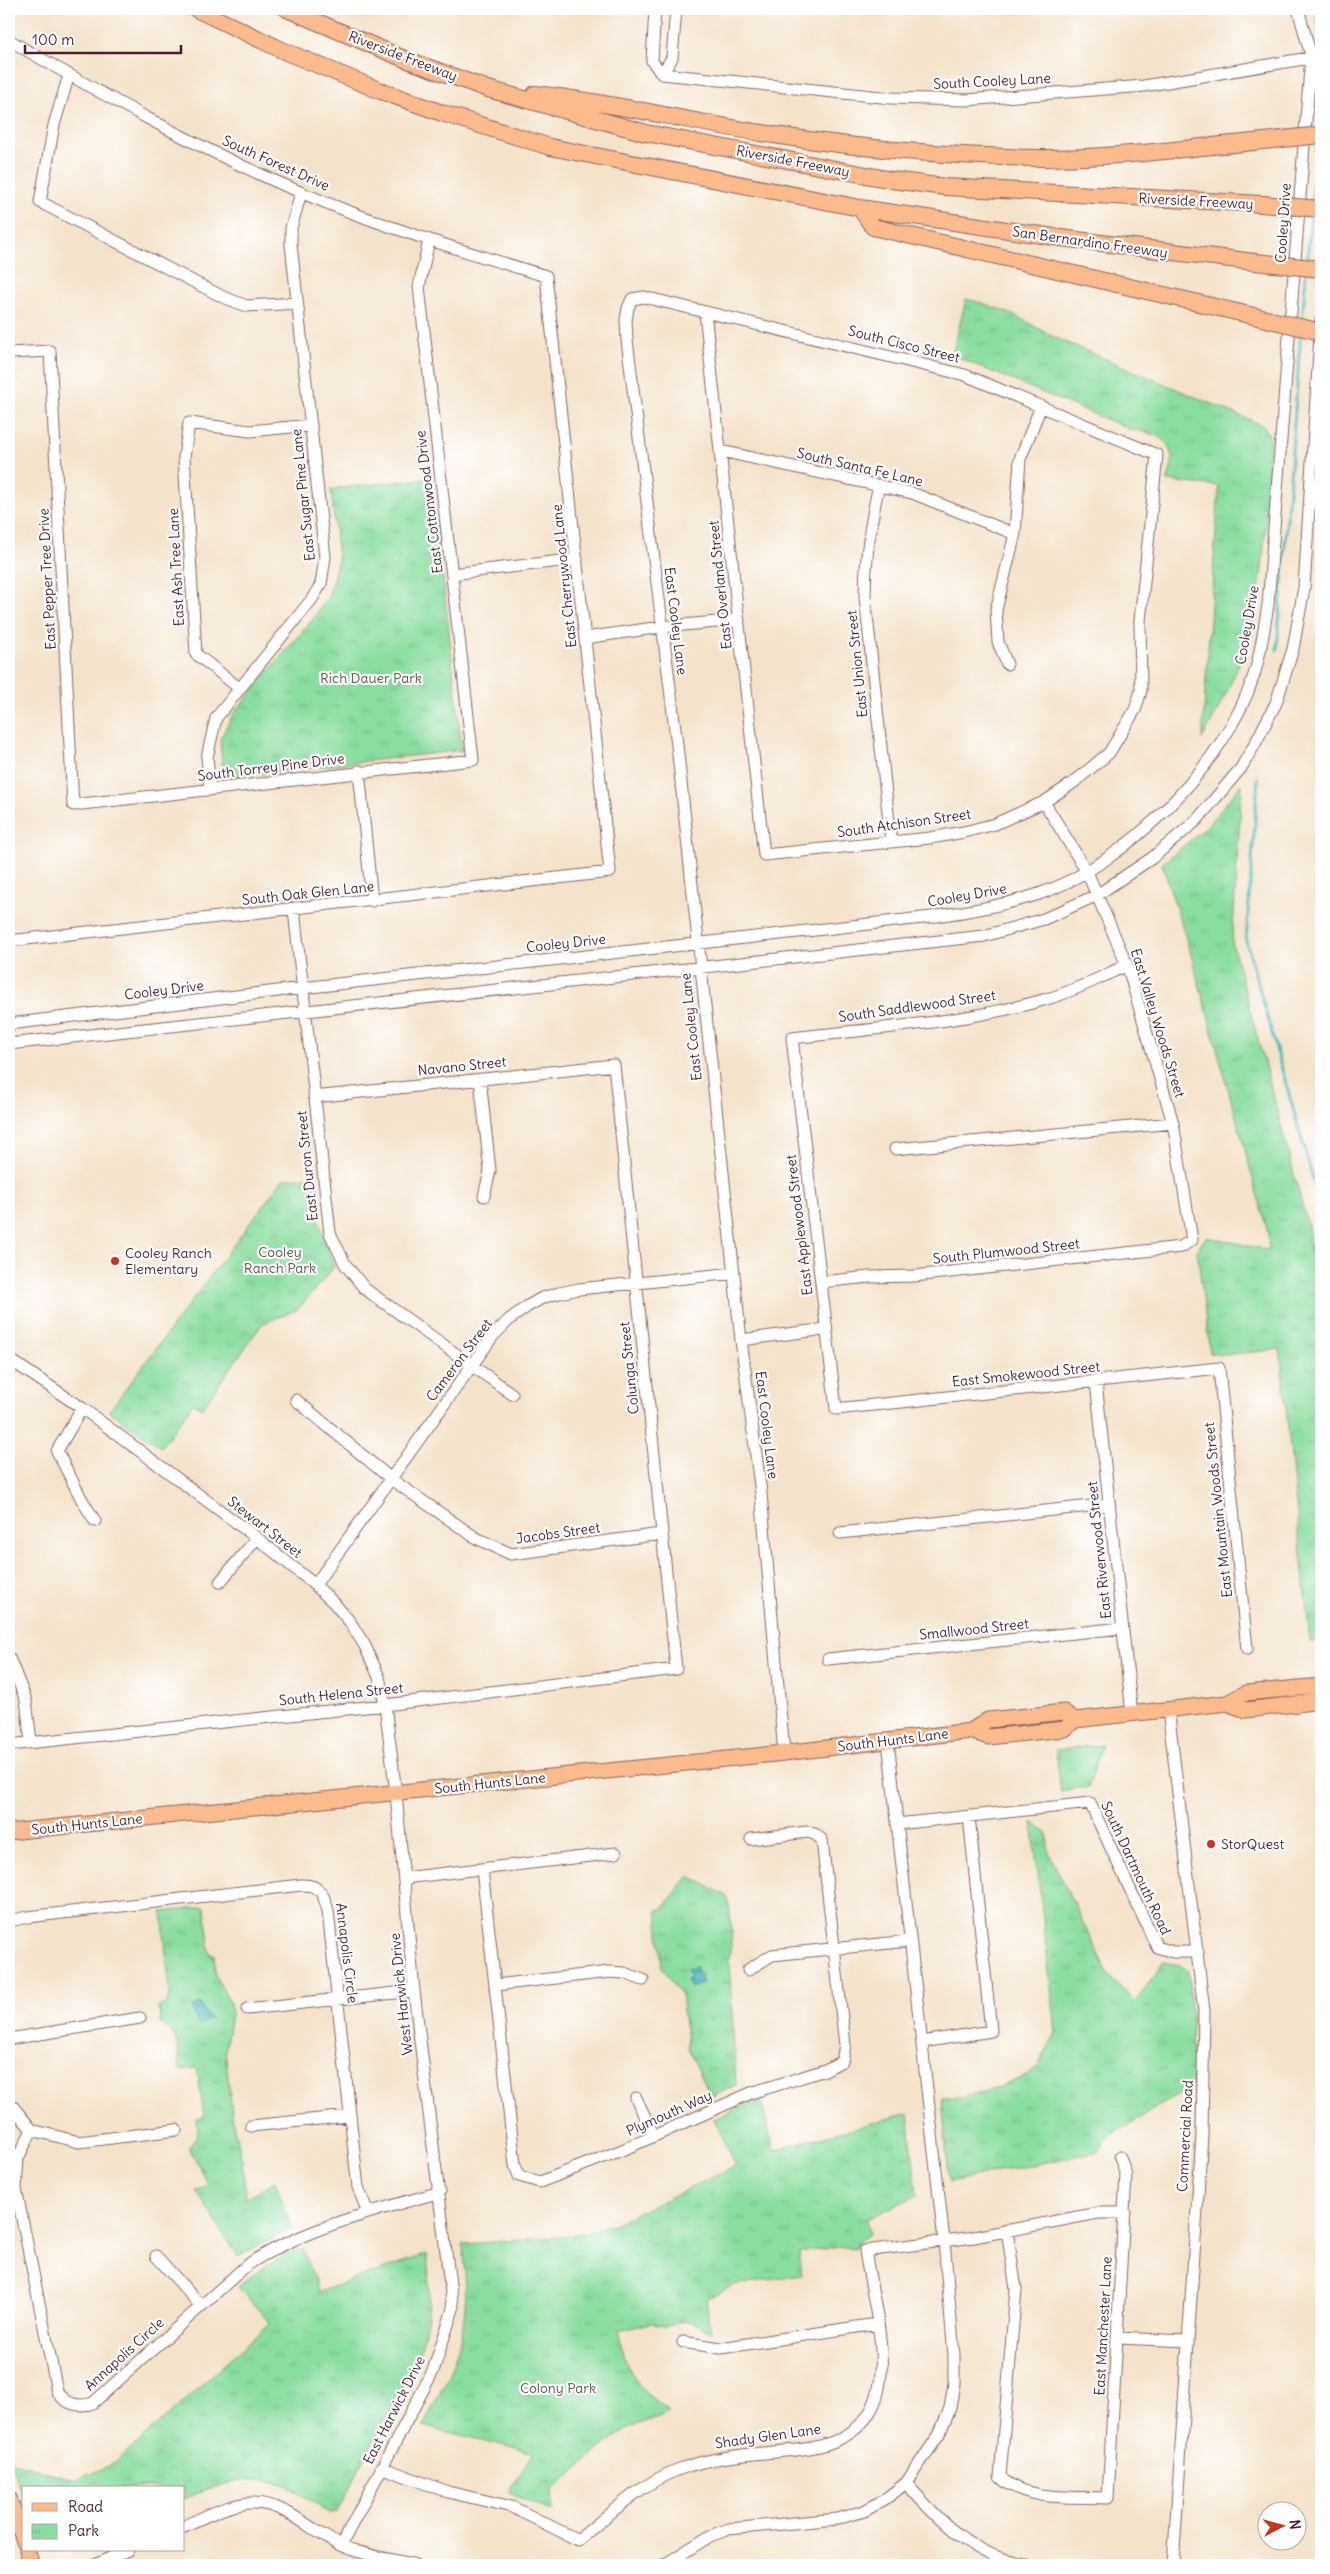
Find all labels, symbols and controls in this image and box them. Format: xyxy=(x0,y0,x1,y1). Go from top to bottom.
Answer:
scale bar xyxy=(25,22,181,54)
street label: Riverside Freeway xyxy=(346,27,460,85)
text: 100 m xyxy=(32,30,74,49)
street label: South Cooley Lane xyxy=(933,69,1051,93)
street label: South Forest Drive xyxy=(220,131,332,195)
street label: Riverside Freeway xyxy=(735,141,851,181)
street label: Cooley Drive xyxy=(1271,183,1295,263)
street label: Riverside Freeway xyxy=(1138,189,1254,213)
street label: San Bernardino Freeway xyxy=(1011,222,1169,262)
street label: South Cisco Street xyxy=(846,321,962,367)
street label: East Sugar Pine Lane xyxy=(287,428,319,562)
street label: East Cottonwood Drive xyxy=(411,429,447,575)
street label: South Santa Fe Lane xyxy=(795,444,925,490)
street label: East Cherrywood Lane xyxy=(548,503,580,649)
street label: East Ash Tree Lane xyxy=(164,507,188,627)
street label: East Pepper Tree Drive xyxy=(34,508,60,650)
street label: East Overland Street xyxy=(704,519,736,650)
street label: East Cooley Lane xyxy=(660,566,692,676)
street label: Cooley Drive xyxy=(1231,584,1263,666)
street label: East Union Street xyxy=(842,609,872,719)
park label: Rich Dauer Park xyxy=(320,669,422,687)
street label: South Torrey Pine Drive xyxy=(197,749,345,785)
street label: South Atchison Street xyxy=(836,805,972,841)
street label: South Oak Glen Lane xyxy=(241,877,375,909)
street label: Cooley Drive xyxy=(926,879,1008,911)
street label: Cooley Drive xyxy=(525,930,607,956)
street label: East Valley Woods Street xyxy=(1127,946,1189,1100)
street label: East Cooley Lane xyxy=(676,972,706,1082)
street label: Cooley Drive xyxy=(123,976,205,1004)
street label: South Saddlewood Street xyxy=(837,986,997,1026)
street label: Navano Street xyxy=(417,1052,507,1080)
street label: East Duron Street xyxy=(292,1110,322,1222)
street label: East Applewood Street xyxy=(781,1153,817,1296)
street label: South Plumwood Street xyxy=(932,1234,1081,1268)
park label: Cooley Ranch Park xyxy=(244,1243,316,1277)
place label: Cooley Ranch Elementary xyxy=(125,1244,212,1278)
marker: Cooley Ranch Elementary xyxy=(109,1255,121,1267)
street label: Cameron Street xyxy=(422,1315,496,1405)
street label: Colunga Street xyxy=(615,1321,643,1415)
street label: East Smokewood Street xyxy=(951,1357,1101,1391)
street label: East Cooley Lane xyxy=(751,1370,783,1480)
street label: East Mountain Woods Street xyxy=(1200,1421,1236,1599)
street label: East Riverwood Street xyxy=(1083,1480,1115,1620)
street label: Stewart Street xyxy=(224,1492,306,1562)
street label: Jacobs Street xyxy=(515,1518,601,1548)
street label: Smallwood Street xyxy=(918,1614,1030,1644)
street label: South Helena Street xyxy=(278,1678,404,1709)
street label: South Hunts Lane xyxy=(836,1724,950,1756)
street label: South Hunts Lane xyxy=(433,1768,547,1798)
street label: South Dartmouth Road xyxy=(1097,1798,1175,1938)
street label: South Hunts Lane xyxy=(30,1809,144,1839)
place label: StorQuest xyxy=(1221,1835,1284,1853)
marker: StorQuest xyxy=(1205,1838,1217,1850)
street label: Annapolis Circle xyxy=(332,1902,362,2004)
street label: West Harwick Drive xyxy=(386,1932,416,2056)
street label: Commercial Road xyxy=(1173,2080,1197,2192)
street label: Plymouth Way xyxy=(623,2086,715,2140)
street label: East Manchester Lane xyxy=(1090,2256,1116,2396)
street label: Annapolis Circle xyxy=(81,2314,167,2394)
street label: East Harwick Drive xyxy=(359,2353,429,2467)
park label: Colony Park xyxy=(520,2379,596,2397)
street label: Shady Glen Lane xyxy=(714,2420,822,2452)
legend xyxy=(22,2486,185,2552)
text: Road xyxy=(68,2497,103,2516)
north arrow xyxy=(1258,2502,1308,2552)
text: N xyxy=(1285,2519,1304,2530)
text: Park xyxy=(68,2521,99,2540)

